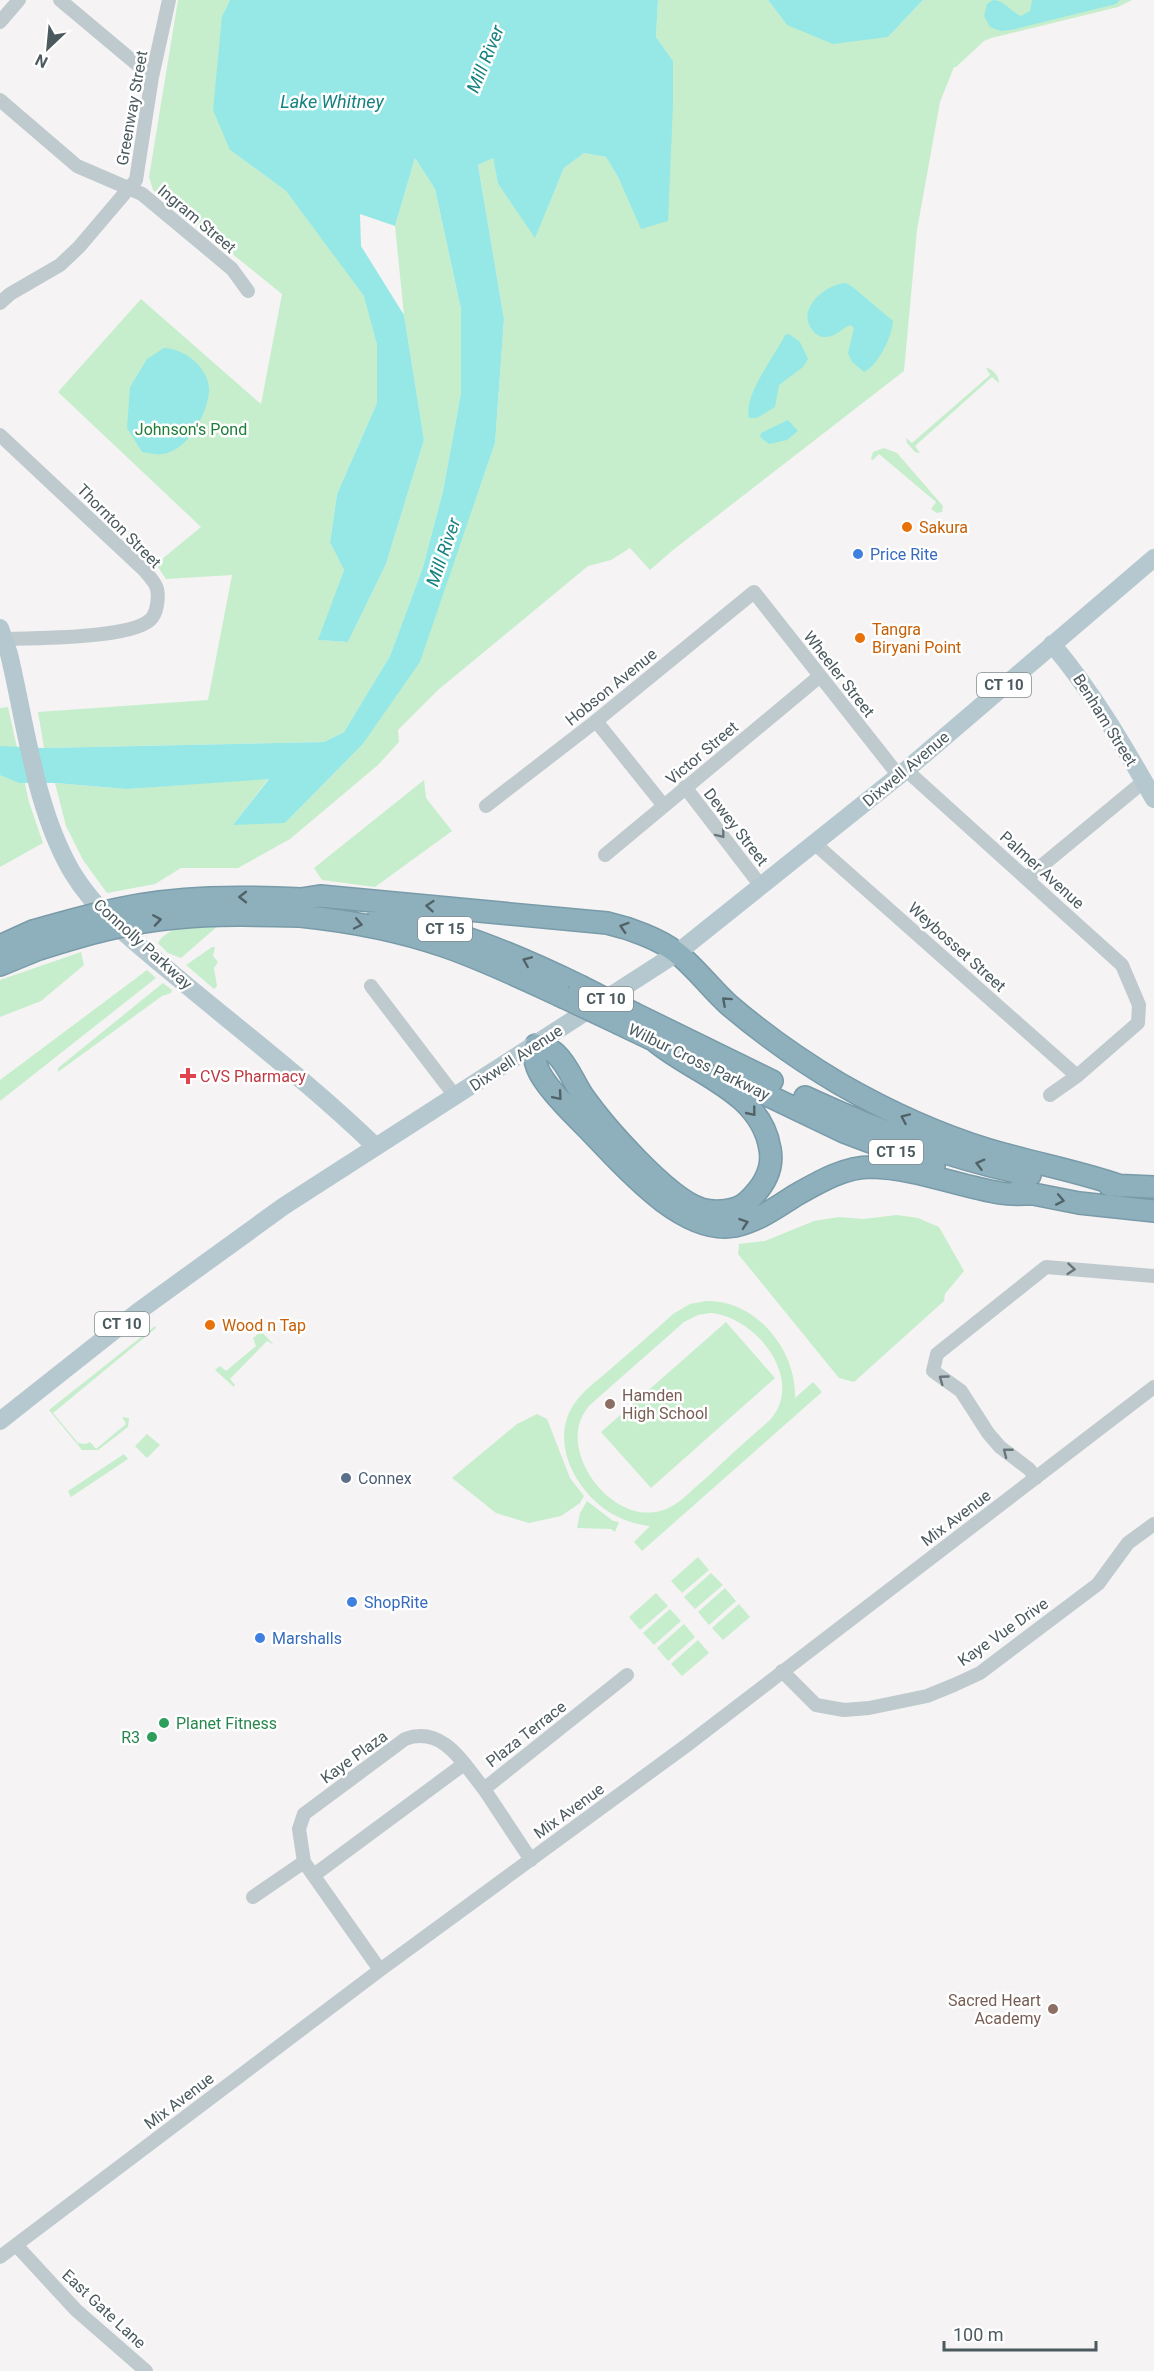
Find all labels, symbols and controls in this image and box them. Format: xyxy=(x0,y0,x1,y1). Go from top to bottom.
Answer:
north arrow xyxy=(18,18,78,78)
water label: Mill River xyxy=(462,21,508,96)
street label: Greenway Street xyxy=(113,49,151,167)
text: N xyxy=(32,50,51,72)
water label: Lake Whitney xyxy=(280,91,384,112)
street label: Ingram Street xyxy=(154,181,240,257)
park label: Johnson's Pond xyxy=(135,420,247,439)
street label: Thornton Street xyxy=(73,480,165,572)
water label: Mill River xyxy=(422,514,465,589)
place label: Sakura xyxy=(919,518,968,537)
marker: Sakura xyxy=(900,520,914,534)
place label: Price Rite xyxy=(870,545,938,564)
marker: Price Rite xyxy=(851,547,865,561)
place label: Tangra Biryani Point xyxy=(872,620,961,657)
street label: Wheeler Street xyxy=(800,627,878,721)
marker: Tangra Biryani Point xyxy=(853,631,867,645)
street label: Hobson Avenue xyxy=(561,644,661,730)
street label: Benham Street xyxy=(1069,670,1141,770)
road number: CT 10 xyxy=(977,673,1031,697)
street label: Victor Street xyxy=(662,717,742,789)
street label: Dixwell Avenue xyxy=(859,727,953,811)
street label: Dewey Street xyxy=(700,784,772,870)
one-way arrow xyxy=(714,827,725,838)
street label: Palmer Avenue xyxy=(996,827,1088,913)
one-way arrow xyxy=(238,891,247,903)
street label: Connolly Parkway xyxy=(90,895,197,994)
street label: Weybosset Street xyxy=(904,898,1010,996)
one-way arrow xyxy=(426,900,435,913)
one-way arrow xyxy=(152,915,162,927)
one-way arrow xyxy=(352,917,362,930)
road number: CT 15 xyxy=(418,917,472,941)
one-way arrow xyxy=(619,922,630,935)
one-way arrow xyxy=(523,956,534,968)
road number: CT 10 xyxy=(579,987,633,1011)
one-way arrow xyxy=(723,997,733,1008)
street label: Wilbur Cross Parkway xyxy=(625,1020,773,1105)
street label: Dixwell Avenue xyxy=(466,1021,566,1095)
place label: CVS Pharmacy xyxy=(200,1067,306,1086)
marker: CVS Pharmacy xyxy=(181,1069,195,1083)
one-way arrow xyxy=(551,1089,562,1100)
one-way arrow xyxy=(745,1105,756,1116)
one-way arrow xyxy=(901,1113,912,1125)
road number: CT 15 xyxy=(869,1140,923,1164)
one-way arrow xyxy=(976,1158,986,1171)
one-way arrow xyxy=(1055,1193,1065,1206)
one-way arrow xyxy=(738,1217,749,1230)
one-way arrow xyxy=(1067,1262,1076,1275)
road number: CT 10 xyxy=(95,1312,149,1336)
place label: Wood n Tap xyxy=(222,1316,306,1335)
marker: Wood n Tap xyxy=(203,1318,217,1332)
one-way arrow xyxy=(939,1375,950,1386)
place label: Hamden High School xyxy=(622,1386,708,1423)
marker: Hamden High School xyxy=(603,1397,617,1411)
one-way arrow xyxy=(1002,1448,1013,1459)
place label: Connex xyxy=(358,1469,412,1488)
marker: Connex xyxy=(339,1471,353,1485)
street label: Mix Avenue xyxy=(918,1486,994,1550)
place label: ShopRite xyxy=(364,1593,428,1612)
street label: Kaye Vue Drive xyxy=(954,1594,1052,1670)
marker: ShopRite xyxy=(345,1595,359,1609)
place label: Marshalls xyxy=(272,1629,342,1648)
marker: Marshalls xyxy=(253,1631,267,1645)
street label: Plaza Terrace xyxy=(482,1697,570,1771)
place label: Planet Fitness xyxy=(176,1714,277,1733)
marker: Planet Fitness xyxy=(157,1716,171,1730)
street label: Kaye Plaza xyxy=(317,1726,391,1788)
place label: R3 xyxy=(121,1728,140,1747)
marker: R3 xyxy=(145,1730,159,1744)
street label: Mix Avenue xyxy=(530,1779,608,1843)
place label: Sacred Heart Academy xyxy=(948,1991,1041,2028)
marker: Sacred Heart Academy xyxy=(1046,2002,1060,2016)
street label: Mix Avenue xyxy=(141,2069,217,2133)
street label: East Gate Lane xyxy=(58,2266,150,2352)
scale bar xyxy=(944,2314,1096,2352)
text: 100 m xyxy=(953,2324,1004,2345)

